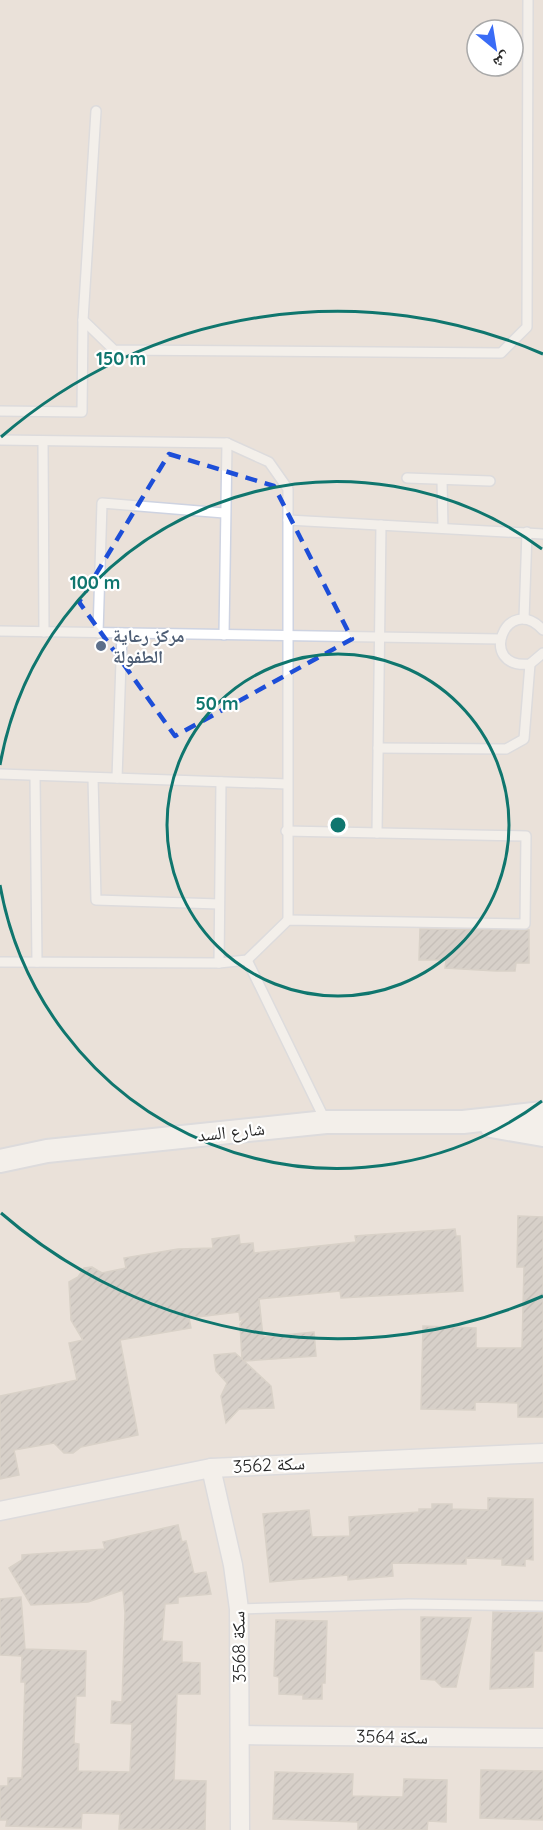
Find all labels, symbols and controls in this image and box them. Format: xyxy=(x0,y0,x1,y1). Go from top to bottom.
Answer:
north arrow xyxy=(465,18,525,78)
text: ش xyxy=(490,48,515,74)
text: 150 m xyxy=(96,347,146,370)
text: 100 m xyxy=(70,571,120,594)
place label: مركز رعاية الطفولة xyxy=(113,624,185,668)
marker: مركز رعاية الطفولة xyxy=(94,639,108,653)
text: 50 m xyxy=(195,692,239,715)
centre of rings xyxy=(328,815,348,835)
street label: شارع السد xyxy=(196,1117,266,1146)
street label: سكة 3562 xyxy=(232,1451,306,1478)
street label: سكة 3568 xyxy=(226,1611,251,1683)
street label: سكة 3564 xyxy=(356,1724,428,1749)

